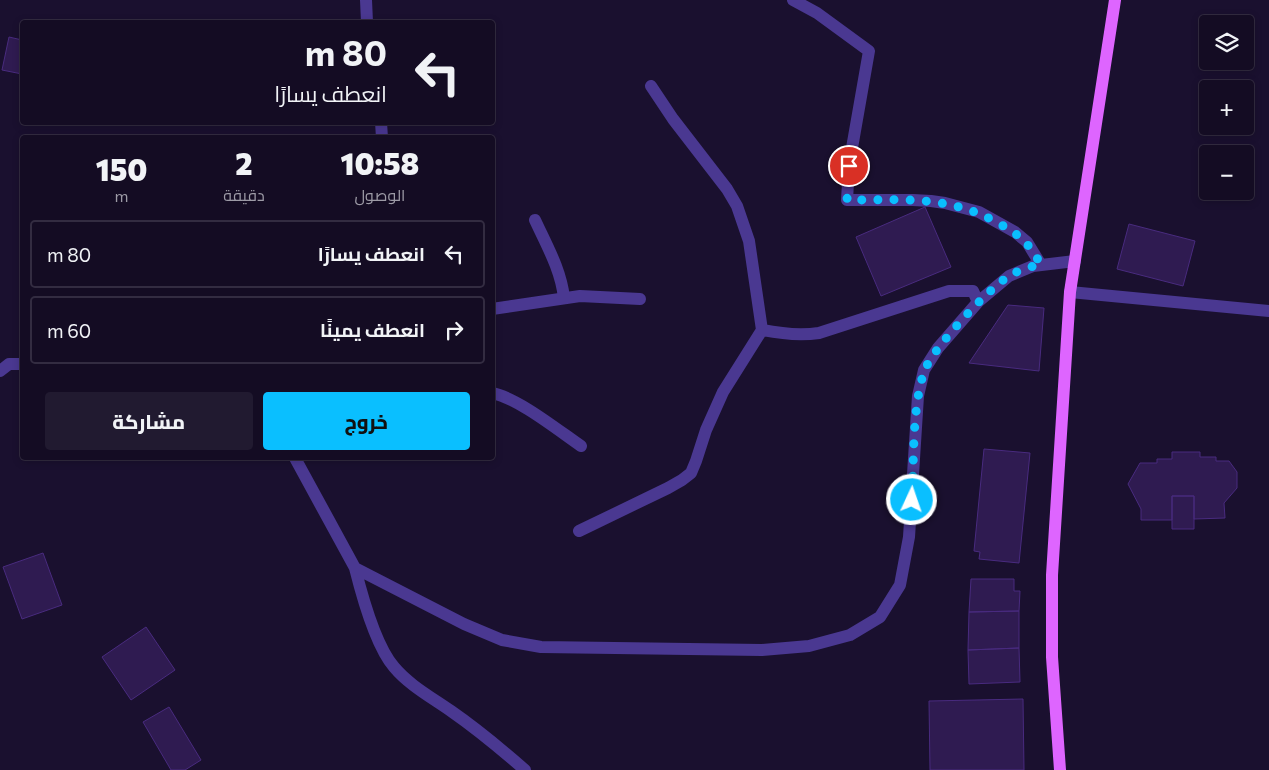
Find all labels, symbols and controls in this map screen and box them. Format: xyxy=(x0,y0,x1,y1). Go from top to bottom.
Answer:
map controls xyxy=(1199,15,1254,200)
button: layers xyxy=(1199,15,1254,70)
text: 80 m xyxy=(305,30,387,73)
icon: left xyxy=(405,40,470,105)
text: انعطف يسارًا xyxy=(274,80,387,107)
button: + xyxy=(1199,80,1254,135)
text: 2 xyxy=(235,144,253,181)
text: 10:58 xyxy=(340,144,419,181)
pin xyxy=(828,145,870,187)
button: − xyxy=(1199,145,1254,200)
text: 150 xyxy=(96,150,147,187)
icon: arrive xyxy=(835,152,863,180)
text: دقيقة xyxy=(223,185,265,204)
text: الوصول xyxy=(354,185,405,204)
text: m xyxy=(115,186,129,205)
icon: left xyxy=(440,240,468,268)
text: انعطف يسارًا xyxy=(318,242,425,265)
text: 80 m xyxy=(47,243,91,266)
icon: right xyxy=(440,316,468,344)
text: انعطف يمينًا xyxy=(320,318,425,341)
text: 60 m xyxy=(47,319,91,342)
button: مشاركة xyxy=(45,392,253,450)
button: خروج xyxy=(263,392,470,450)
position arrow xyxy=(885,473,937,525)

